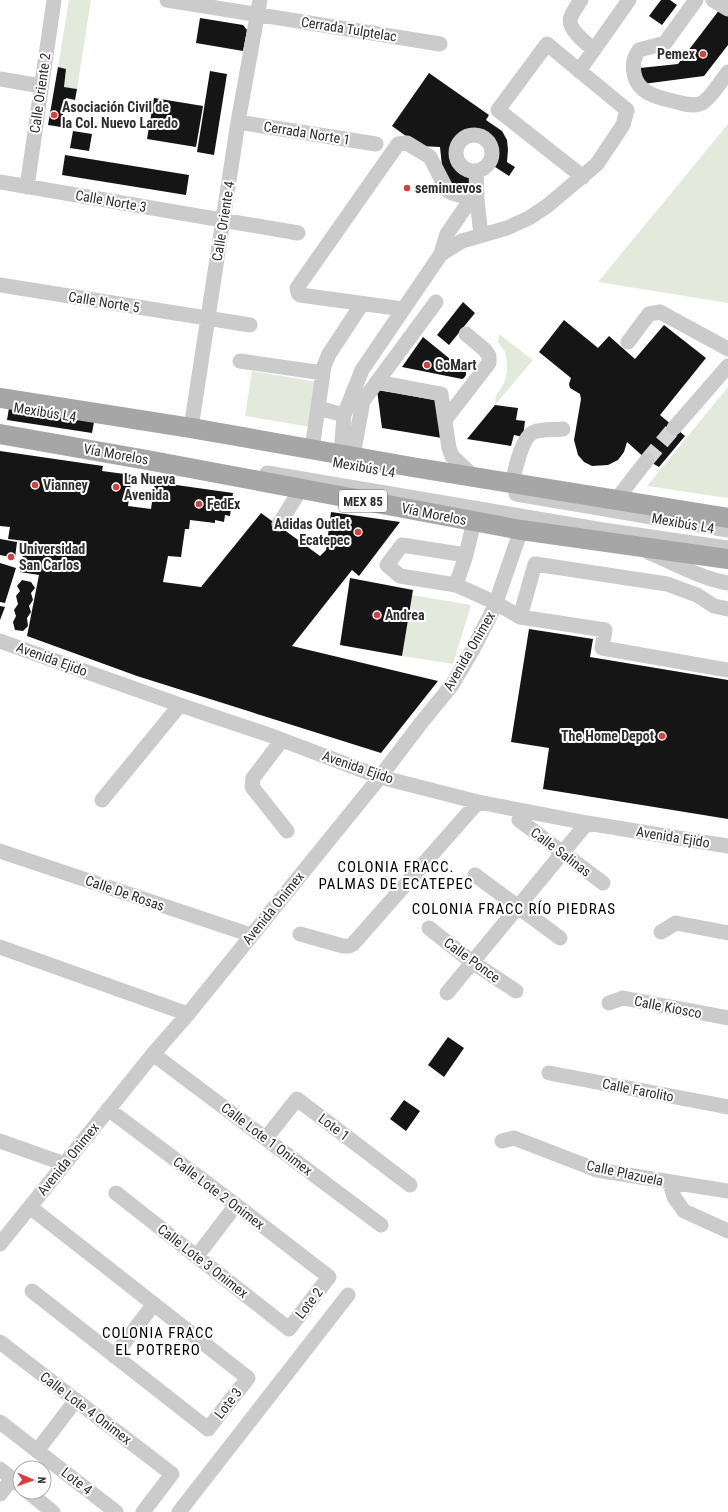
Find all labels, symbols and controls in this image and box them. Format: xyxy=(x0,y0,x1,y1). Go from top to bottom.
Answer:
street label: Cerrada Tulptelac xyxy=(300,14,398,44)
place label: Pemex xyxy=(657,46,696,62)
marker: Pemex xyxy=(698,49,708,59)
street label: Calle Oriente 2 xyxy=(26,52,54,134)
place label: Asociación Civil de la Col. Nuevo Laredo xyxy=(62,99,178,131)
marker: Asociación Civil de la Col. Nuevo Laredo xyxy=(49,110,59,120)
street label: Cerrada Norte 1 xyxy=(263,118,351,148)
street label: Calle Oriente 4 xyxy=(209,180,237,262)
place label: seminuevos xyxy=(415,180,482,196)
marker: seminuevos xyxy=(402,183,412,193)
street label: Calle Norte 3 xyxy=(74,187,148,215)
street label: Calle Norte 5 xyxy=(67,288,141,316)
place label: GoMart xyxy=(435,357,477,373)
marker: GoMart xyxy=(422,360,432,370)
street label: Mexibús L4 xyxy=(12,399,78,425)
street label: Vía Morelos xyxy=(82,440,150,468)
street label: Mexibús L4 xyxy=(331,454,397,480)
place label: La Nueva Avenida xyxy=(124,471,176,503)
place label: Vianney xyxy=(43,477,89,493)
marker: Vianney xyxy=(30,480,40,490)
marker: La Nueva Avenida xyxy=(111,482,121,492)
road number: MEX 85 xyxy=(339,490,387,512)
place label: FedEx xyxy=(207,496,241,512)
marker: FedEx xyxy=(194,499,204,509)
street label: Vía Morelos xyxy=(400,500,468,528)
street label: Mexibús L4 xyxy=(650,510,716,536)
place label: Adidas Outlet Ecatepec xyxy=(274,516,351,548)
marker: Adidas Outlet Ecatepec xyxy=(353,527,363,537)
place label: Universidad San Carlos xyxy=(19,541,85,573)
marker: Universidad San Carlos xyxy=(6,552,16,562)
place label: Andrea xyxy=(385,607,425,623)
street label: Avenida Onimex xyxy=(440,609,498,693)
marker: Andrea xyxy=(372,610,382,620)
street label: Avenida Ejido xyxy=(14,639,90,679)
place label: The Home Depot xyxy=(561,728,654,744)
marker: The Home Depot xyxy=(657,731,667,741)
street label: Avenida Ejido xyxy=(320,747,396,787)
street label: Avenida Ejido xyxy=(635,823,711,851)
street label: Calle Salinas xyxy=(528,824,594,880)
district label: COLONIA FRACC. PALMAS DE ECATEPEC xyxy=(318,858,474,893)
street label: Avenida Onimex xyxy=(239,868,307,948)
street label: Calle De Rosas xyxy=(83,872,167,914)
district label: COLONIA FRACC RÍO PIEDRAS xyxy=(412,900,616,918)
street label: Calle Ponce xyxy=(441,934,503,986)
street label: Calle Kiosco xyxy=(633,993,703,1021)
street label: Calle Farolito xyxy=(601,1075,675,1105)
street label: Calle Lote 1 Onimex xyxy=(218,1099,316,1179)
street label: Lote 1 xyxy=(315,1110,353,1144)
street label: Avenida Onimex xyxy=(34,1119,102,1199)
street label: Calle Lote 2 Onimex xyxy=(170,1153,268,1233)
street label: Calle Plazuela xyxy=(585,1157,665,1189)
street label: Calle Lote 3 Onimex xyxy=(155,1221,251,1301)
street label: Lote 2 xyxy=(292,1284,326,1322)
district label: COLONIA FRACC EL POTRERO xyxy=(102,1324,214,1359)
street label: Calle Lote 4 Onimex xyxy=(37,1368,135,1448)
street label: Lote 3 xyxy=(211,1384,245,1422)
north arrow xyxy=(12,1460,52,1500)
street label: Lote 4 xyxy=(58,1464,96,1498)
text: N xyxy=(35,1477,48,1484)

